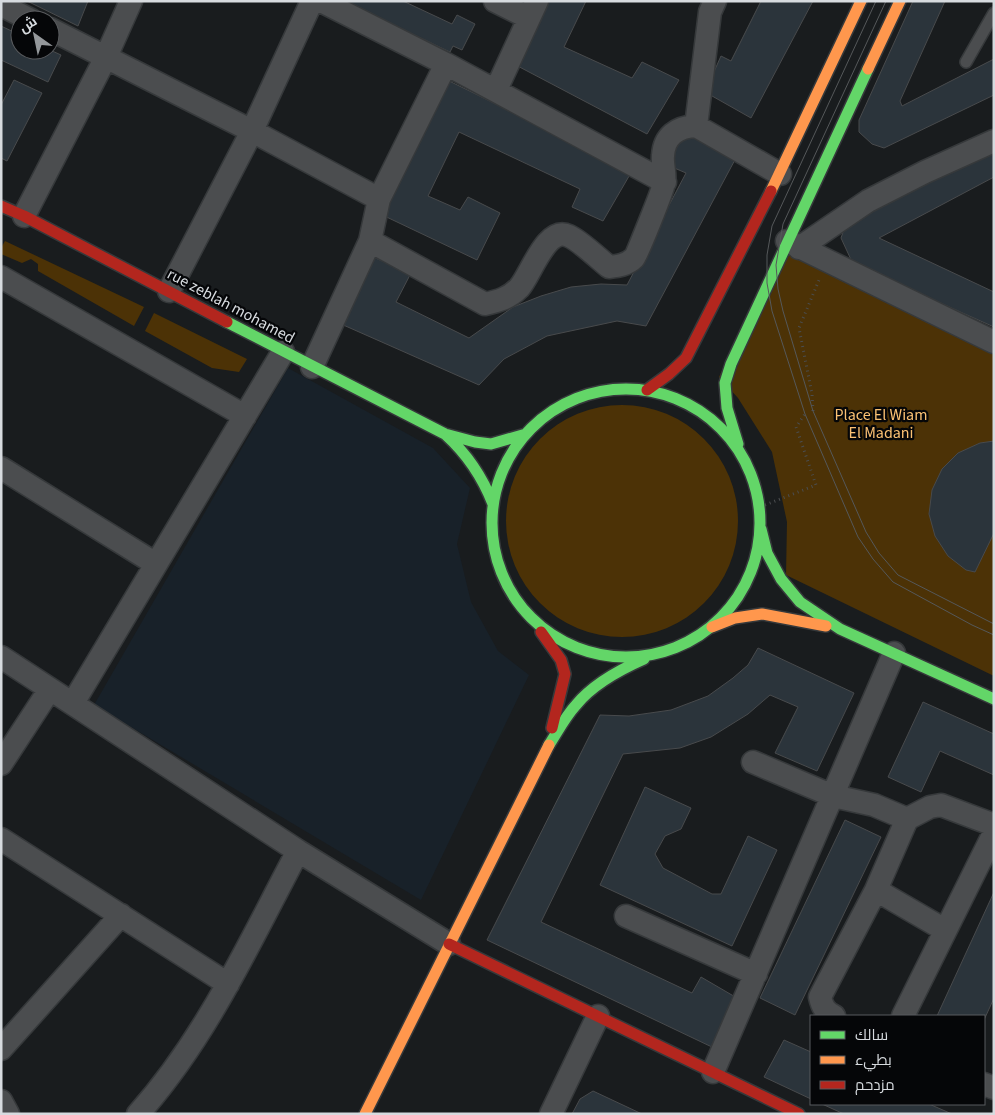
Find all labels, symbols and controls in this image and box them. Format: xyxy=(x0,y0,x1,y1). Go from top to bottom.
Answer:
north arrow xyxy=(10,10,60,60)
text: ش xyxy=(15,12,41,38)
street label: rue zeblah mohamed xyxy=(163,263,299,349)
park label: Place El Wiam El Madani xyxy=(835,404,927,444)
legend xyxy=(810,1015,985,1105)
text: سالك xyxy=(855,1025,888,1046)
text: بطيء xyxy=(855,1050,892,1072)
text: مزدحم xyxy=(855,1075,895,1096)

